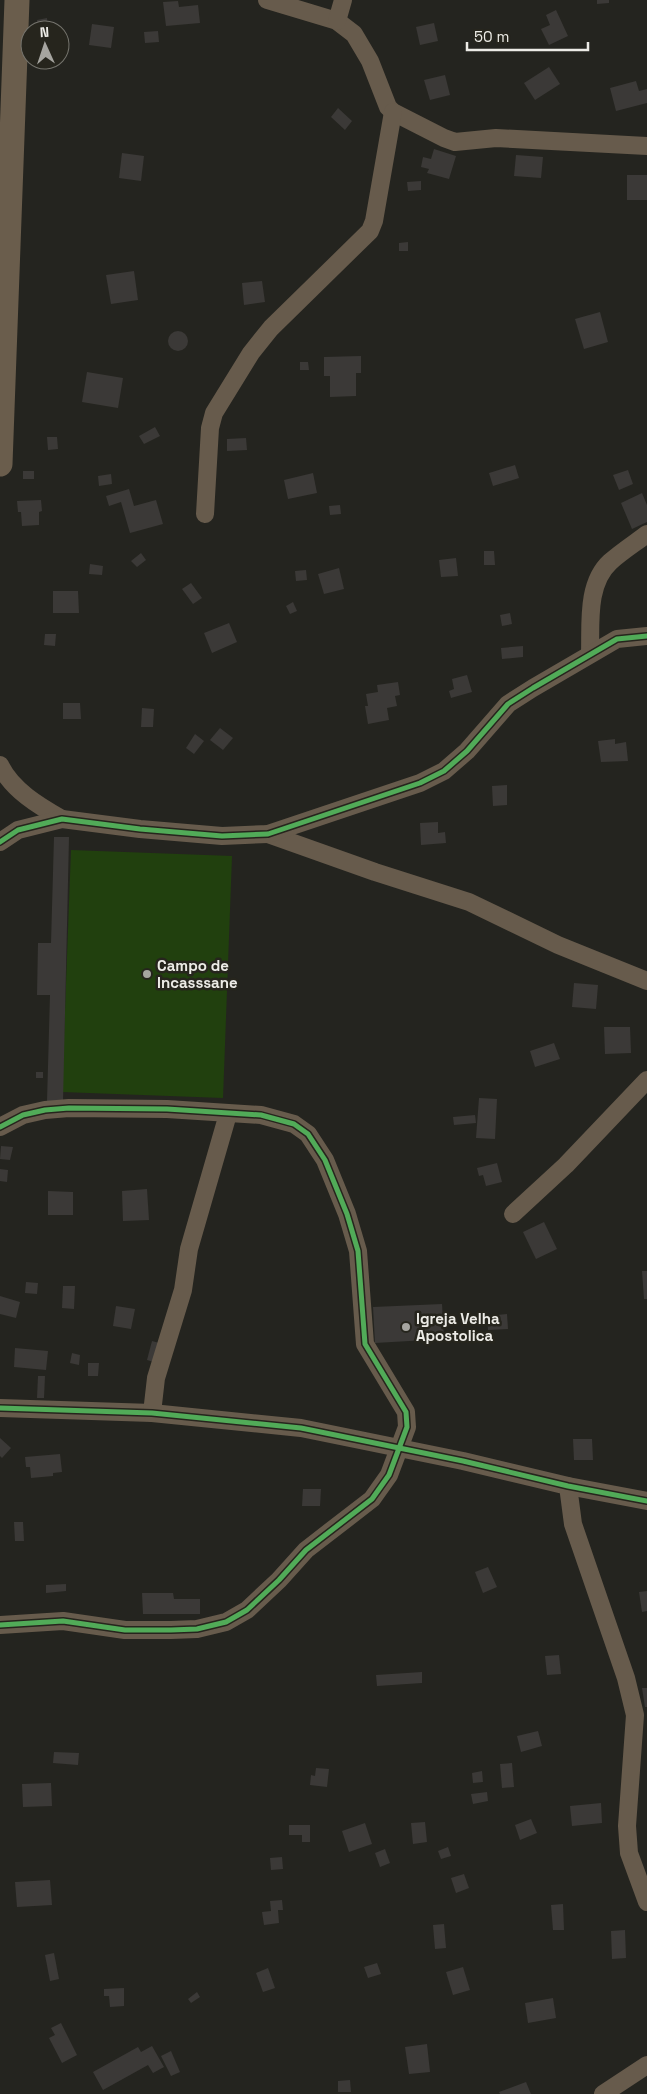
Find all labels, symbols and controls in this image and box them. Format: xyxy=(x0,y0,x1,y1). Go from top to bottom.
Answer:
north arrow xyxy=(20,20,70,70)
scale bar xyxy=(467,20,588,52)
text: N xyxy=(39,23,49,41)
text: 50 m xyxy=(474,27,509,46)
place label: Campo de Incasssane xyxy=(157,956,238,992)
marker: Campo de Incasssane xyxy=(141,968,153,980)
place label: Igreja Velha Apostolica xyxy=(416,1309,500,1345)
marker: Igreja Velha Apostolica xyxy=(400,1321,412,1333)

